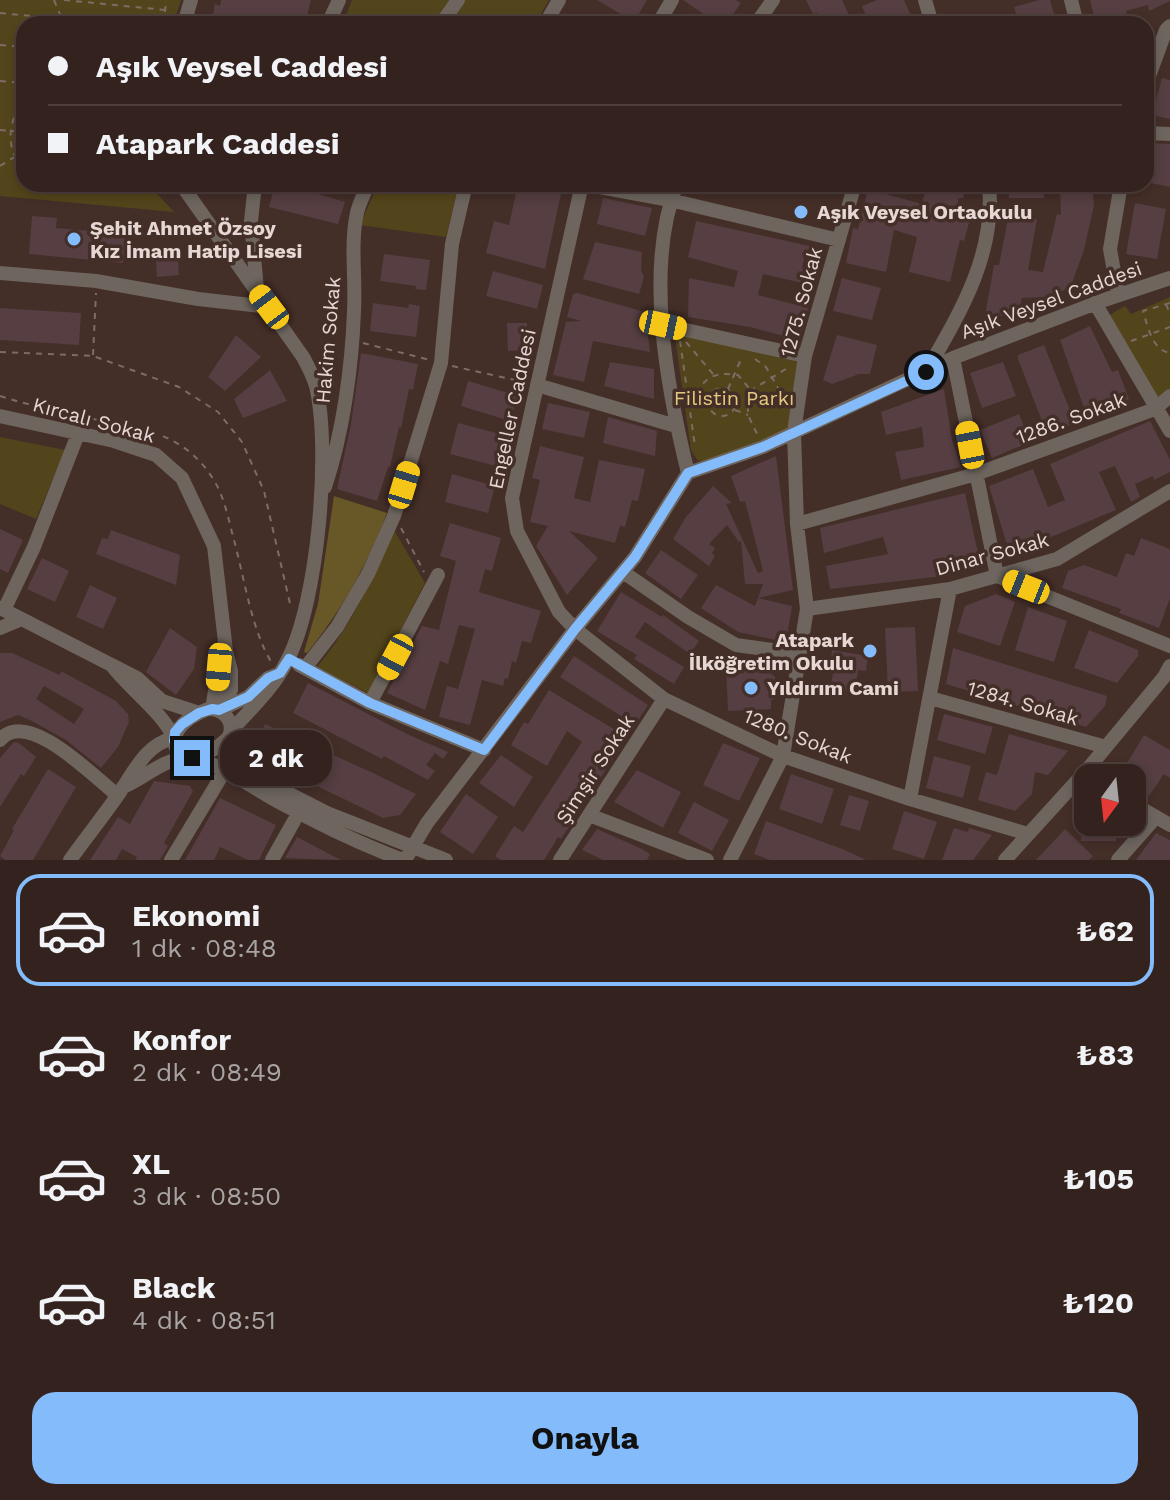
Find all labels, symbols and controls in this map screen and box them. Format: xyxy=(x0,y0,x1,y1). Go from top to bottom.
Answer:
text: Aşık Veysel Caddesi xyxy=(96,49,388,84)
text: Atapark Caddesi xyxy=(96,126,339,161)
place label: Aşık Veysel Ortaokulu xyxy=(817,200,1032,224)
marker: Aşık Veysel Ortaokulu xyxy=(792,203,810,221)
place label: Şehit Ahmet Özsoy Kız İmam Hatip Lisesi xyxy=(90,216,302,263)
marker: Şehit Ahmet Özsoy Kız İmam Hatip Lisesi xyxy=(65,230,83,248)
street label: 1275. Sokak xyxy=(775,244,827,360)
street label: Aşık Veysel Caddesi xyxy=(957,256,1145,344)
street label: Hakim Sokak xyxy=(311,276,345,404)
car xyxy=(245,281,293,333)
car xyxy=(637,308,689,342)
street label: Engeller Caddesi xyxy=(483,327,541,491)
route start xyxy=(908,354,944,390)
park label: Filistin Parkı xyxy=(674,386,794,410)
street label: 1286. Sokak xyxy=(1013,387,1129,449)
street label: Kırcalı Sokak xyxy=(30,392,158,448)
car xyxy=(954,419,986,471)
car xyxy=(386,459,422,511)
street label: Dinar Sokak xyxy=(933,527,1051,581)
car xyxy=(999,567,1053,607)
place label: Atapark İlköğretim Okulu xyxy=(689,628,855,675)
car xyxy=(373,630,417,684)
car xyxy=(205,642,233,692)
marker: Atapark İlköğretim Okulu xyxy=(861,642,879,660)
place label: Yıldırım Cami xyxy=(767,676,899,700)
street label: 1284. Sokak xyxy=(965,676,1081,730)
marker: Yıldırım Cami xyxy=(742,679,760,697)
street label: 1280. Sokak xyxy=(740,703,856,769)
street label: Şimşir Sokak xyxy=(551,710,639,828)
callout: 2 dk xyxy=(220,730,332,786)
route end xyxy=(174,740,210,776)
text: 2 dk xyxy=(248,743,304,773)
north arrow xyxy=(1074,764,1146,836)
map controls xyxy=(1074,764,1146,836)
icon: car xyxy=(36,894,108,966)
text: Ekonomi xyxy=(132,898,260,933)
text: ₺62 xyxy=(1076,913,1134,948)
text: 1 dk · 08:48 xyxy=(132,933,277,963)
icon: car xyxy=(36,1018,108,1090)
text: Konfor xyxy=(132,1022,231,1057)
text: ₺83 xyxy=(1076,1037,1134,1072)
text: 2 dk · 08:49 xyxy=(132,1057,282,1087)
icon: car xyxy=(36,1142,108,1214)
text: XL xyxy=(132,1146,170,1181)
text: ₺105 xyxy=(1063,1161,1134,1196)
text: 3 dk · 08:50 xyxy=(132,1181,281,1211)
icon: car xyxy=(36,1266,108,1338)
text: Black xyxy=(132,1270,216,1305)
text: ₺120 xyxy=(1063,1285,1134,1320)
text: 4 dk · 08:51 xyxy=(132,1305,276,1335)
button: Onayla xyxy=(32,1392,1138,1484)

